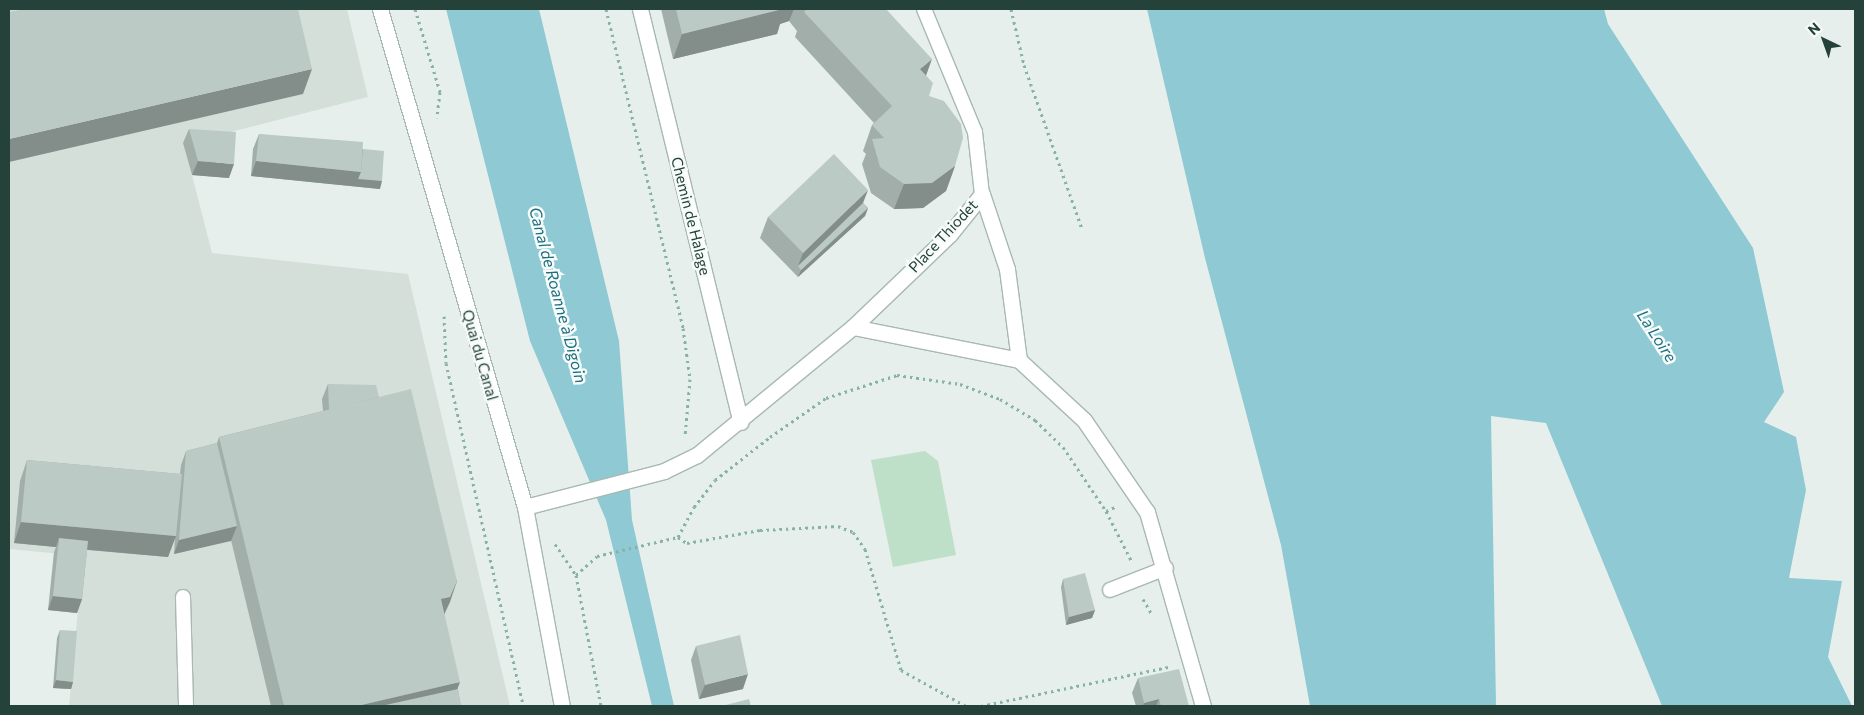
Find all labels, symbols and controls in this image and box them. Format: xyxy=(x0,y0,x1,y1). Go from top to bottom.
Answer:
north arrow xyxy=(1799,15,1849,65)
text: N xyxy=(1804,19,1823,38)
street label: Chemin de Halage xyxy=(668,155,714,277)
street label: Place Thiodet xyxy=(905,196,981,276)
water label: Canal de Roanne à Digoin xyxy=(525,205,591,385)
water label: La Loire xyxy=(1633,306,1681,366)
street label: Quai du Canal xyxy=(458,308,502,402)

